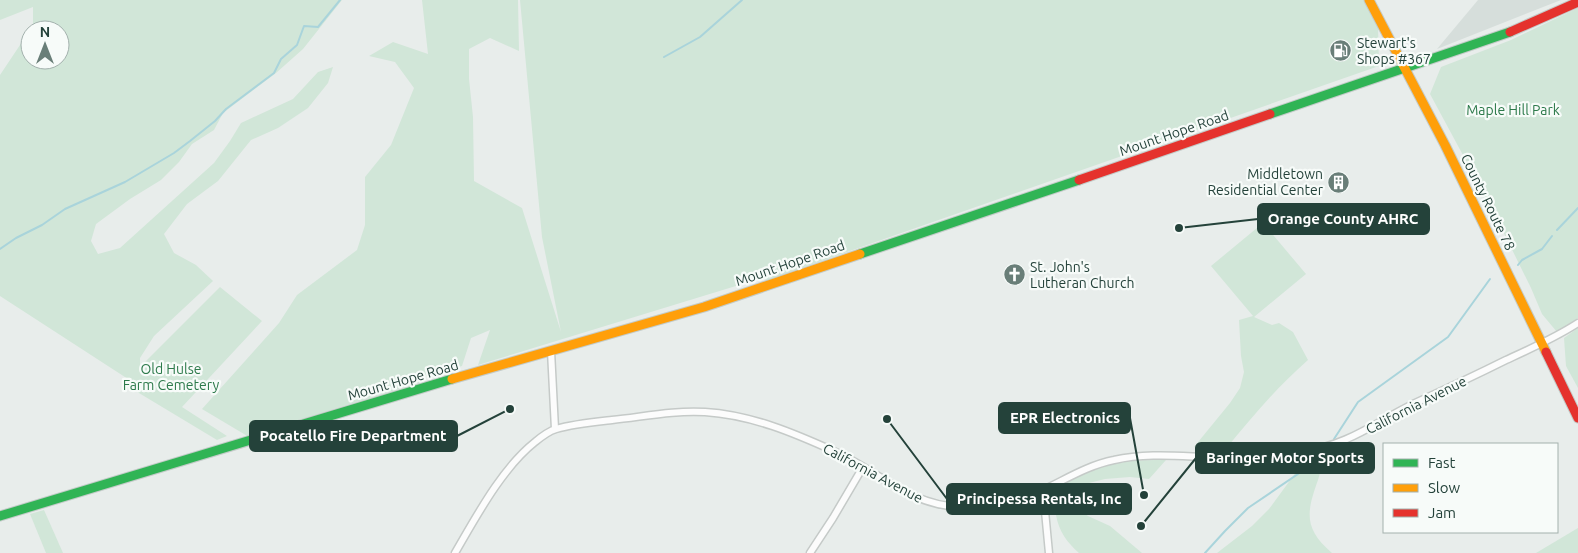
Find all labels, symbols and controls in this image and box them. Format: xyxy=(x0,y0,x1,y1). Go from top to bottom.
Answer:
north arrow xyxy=(20,20,70,70)
text: N xyxy=(40,24,50,40)
place label: Stewart's Shops #367 xyxy=(1357,35,1431,67)
fuel station icon: Stewart's Shops #367 xyxy=(1329,39,1353,63)
park label: Maple Hill Park xyxy=(1466,102,1560,118)
street label: Mount Hope Road xyxy=(1117,107,1231,159)
street label: County Route 78 xyxy=(1458,151,1518,253)
place label: Middletown Residential Center xyxy=(1207,166,1324,198)
building icon: Middletown Residential Center xyxy=(1327,170,1351,194)
callout: Orange County AHRC xyxy=(1258,204,1429,234)
text: Orange County AHRC xyxy=(1268,210,1419,227)
street label: Mount Hope Road xyxy=(733,237,847,289)
place label: St. John's Lutheran Church xyxy=(1030,259,1134,291)
church icon: St. John's Lutheran Church xyxy=(1002,263,1026,287)
street label: Mount Hope Road xyxy=(346,357,460,403)
park label: Old Hulse Farm Cemetery xyxy=(123,361,219,393)
street label: California Avenue xyxy=(1363,373,1469,437)
callout: EPR Electronics xyxy=(999,403,1130,433)
text: EPR Electronics xyxy=(1010,409,1120,426)
callout: Pocatello Fire Department xyxy=(250,421,457,451)
text: Pocatello Fire Department xyxy=(259,427,447,444)
street label: California Avenue xyxy=(820,440,926,506)
callout: Baringer Motor Sports xyxy=(1196,443,1374,473)
legend xyxy=(1383,443,1558,533)
text: Baringer Motor Sports xyxy=(1206,449,1364,466)
text: Fast xyxy=(1428,454,1456,471)
text: Slow xyxy=(1428,479,1461,496)
callout: Principessa Rentals, Inc xyxy=(947,484,1131,514)
text: Principessa Rentals, Inc xyxy=(957,490,1121,507)
text: Jam xyxy=(1428,504,1456,521)

